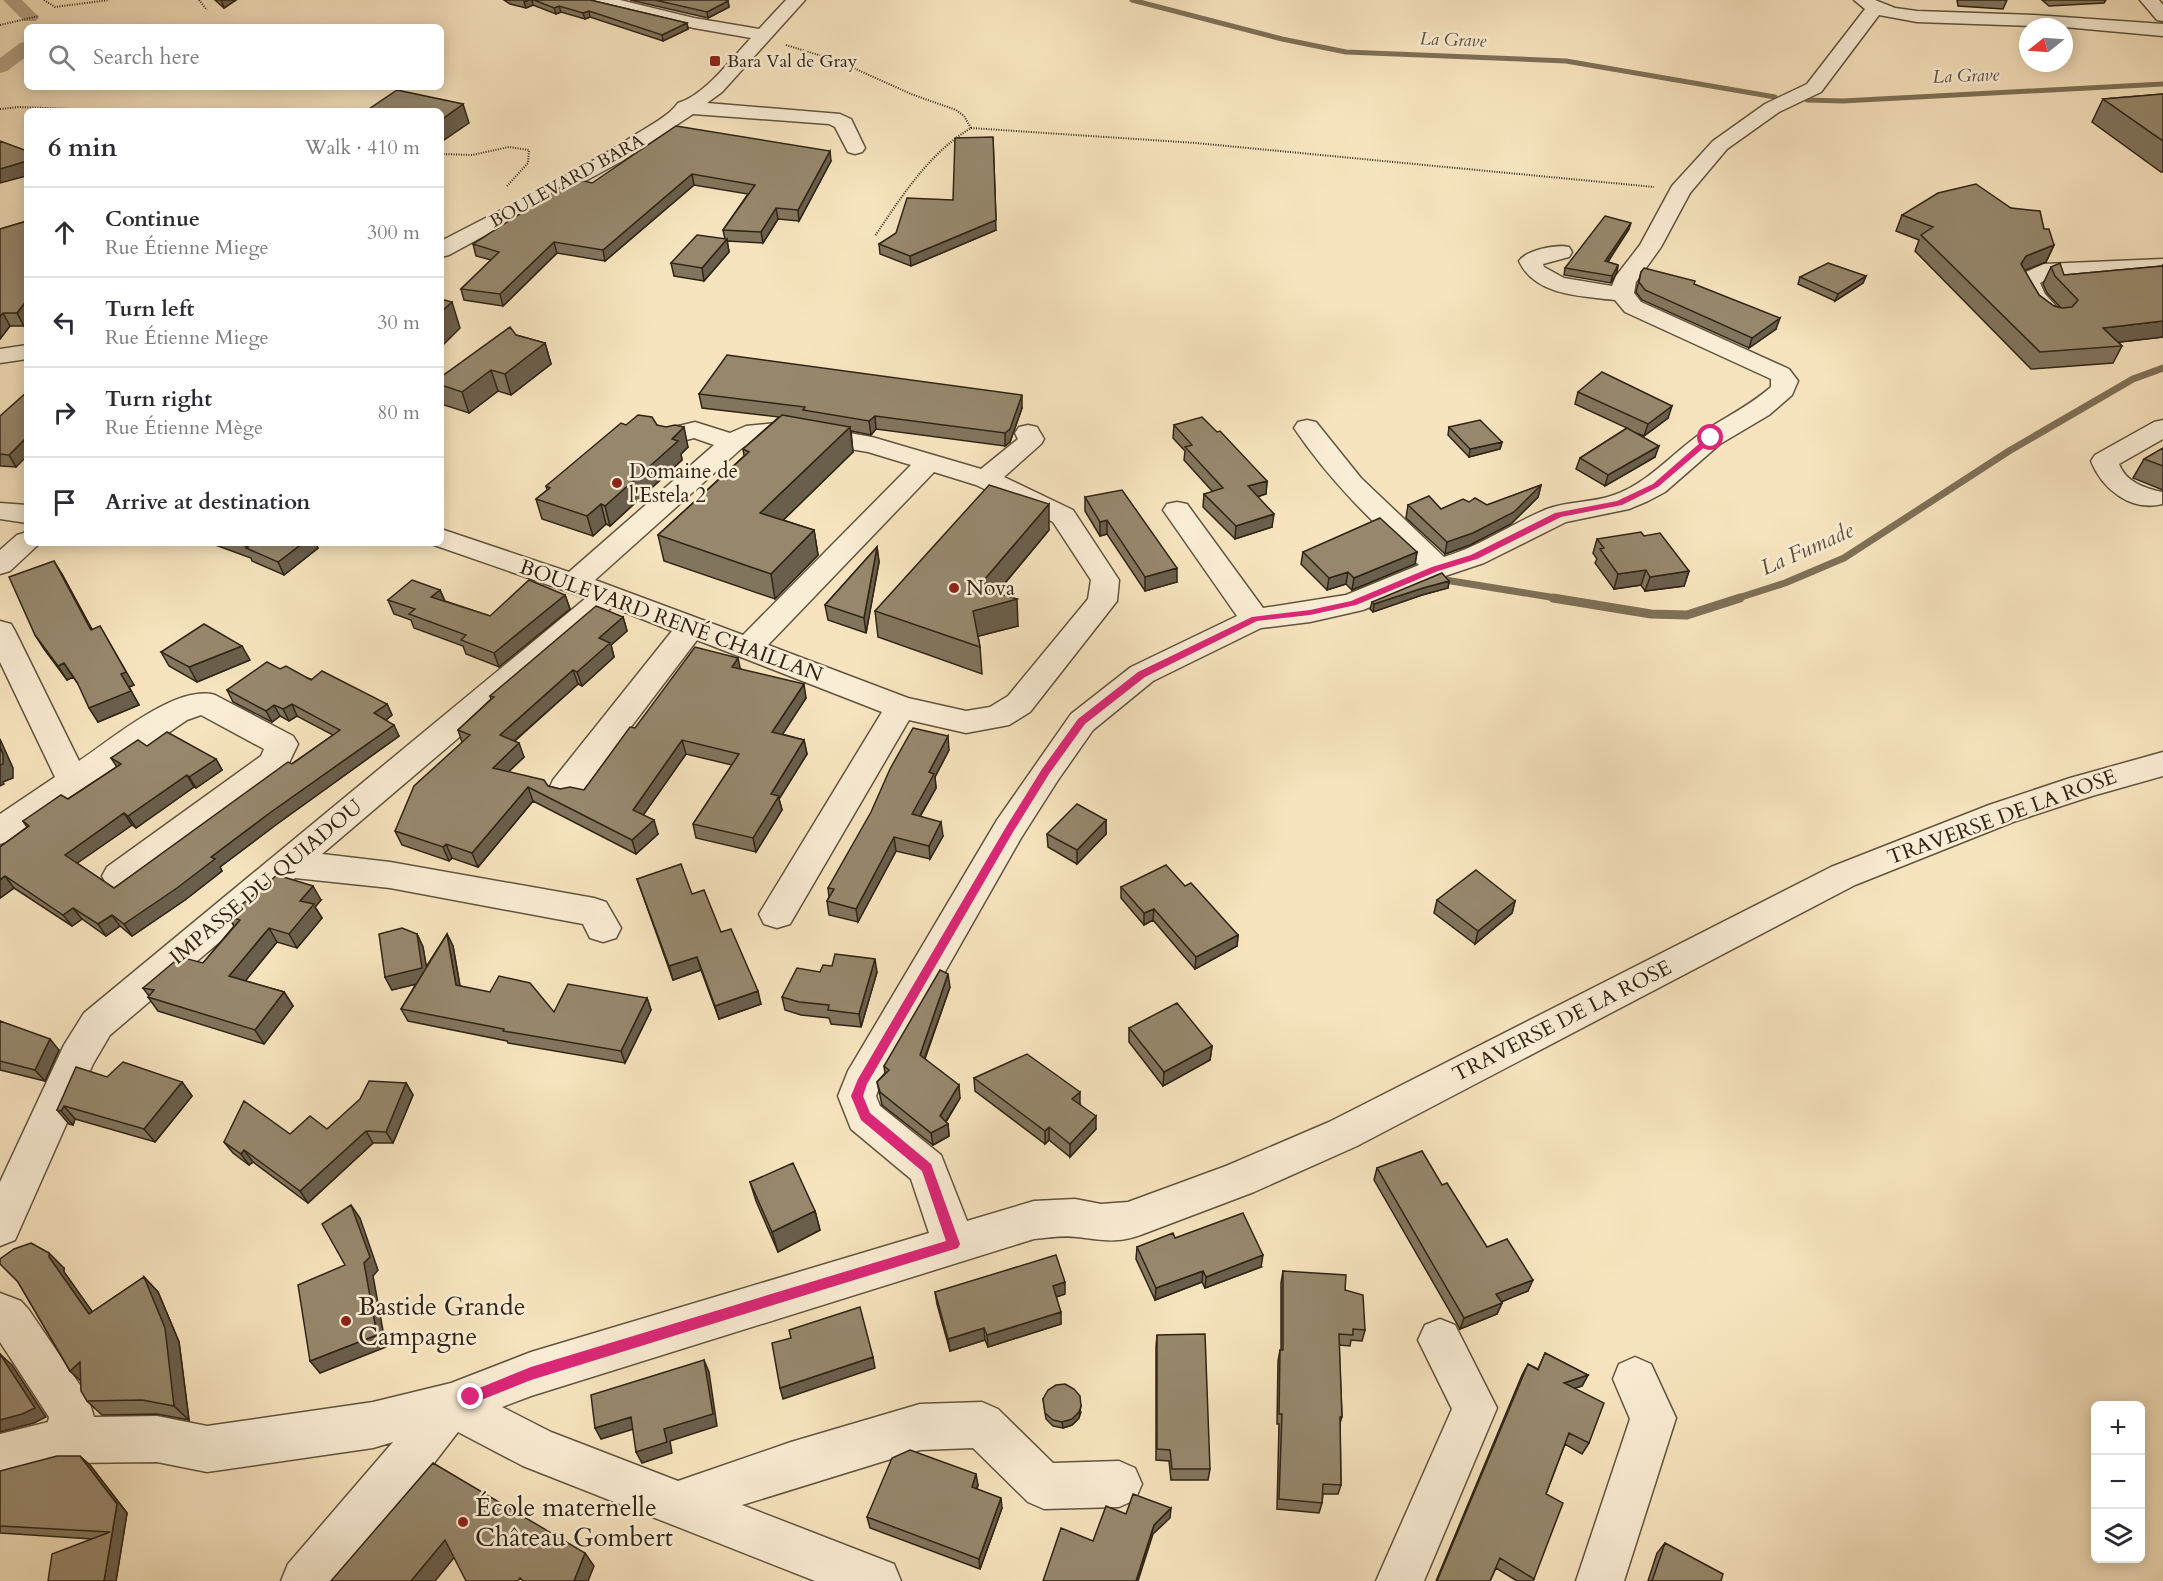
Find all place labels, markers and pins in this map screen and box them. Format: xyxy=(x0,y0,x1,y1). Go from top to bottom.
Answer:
place label: Bara Val de Gray xyxy=(727,49,858,74)
marker: Bara Val de Gray xyxy=(708,54,722,68)
place label: Domaine de l'Estela 2 xyxy=(629,457,738,510)
marker: Domaine de l'Estela 2 xyxy=(610,476,624,490)
place label: Nova xyxy=(966,574,1015,603)
marker: Nova xyxy=(947,581,961,595)
place label: Bastide Grande Campagne xyxy=(358,1289,525,1354)
marker: Bastide Grande Campagne xyxy=(339,1314,353,1328)
place label: École maternelle Château Gombert xyxy=(475,1490,673,1555)
marker: École maternelle Château Gombert xyxy=(456,1515,470,1529)

